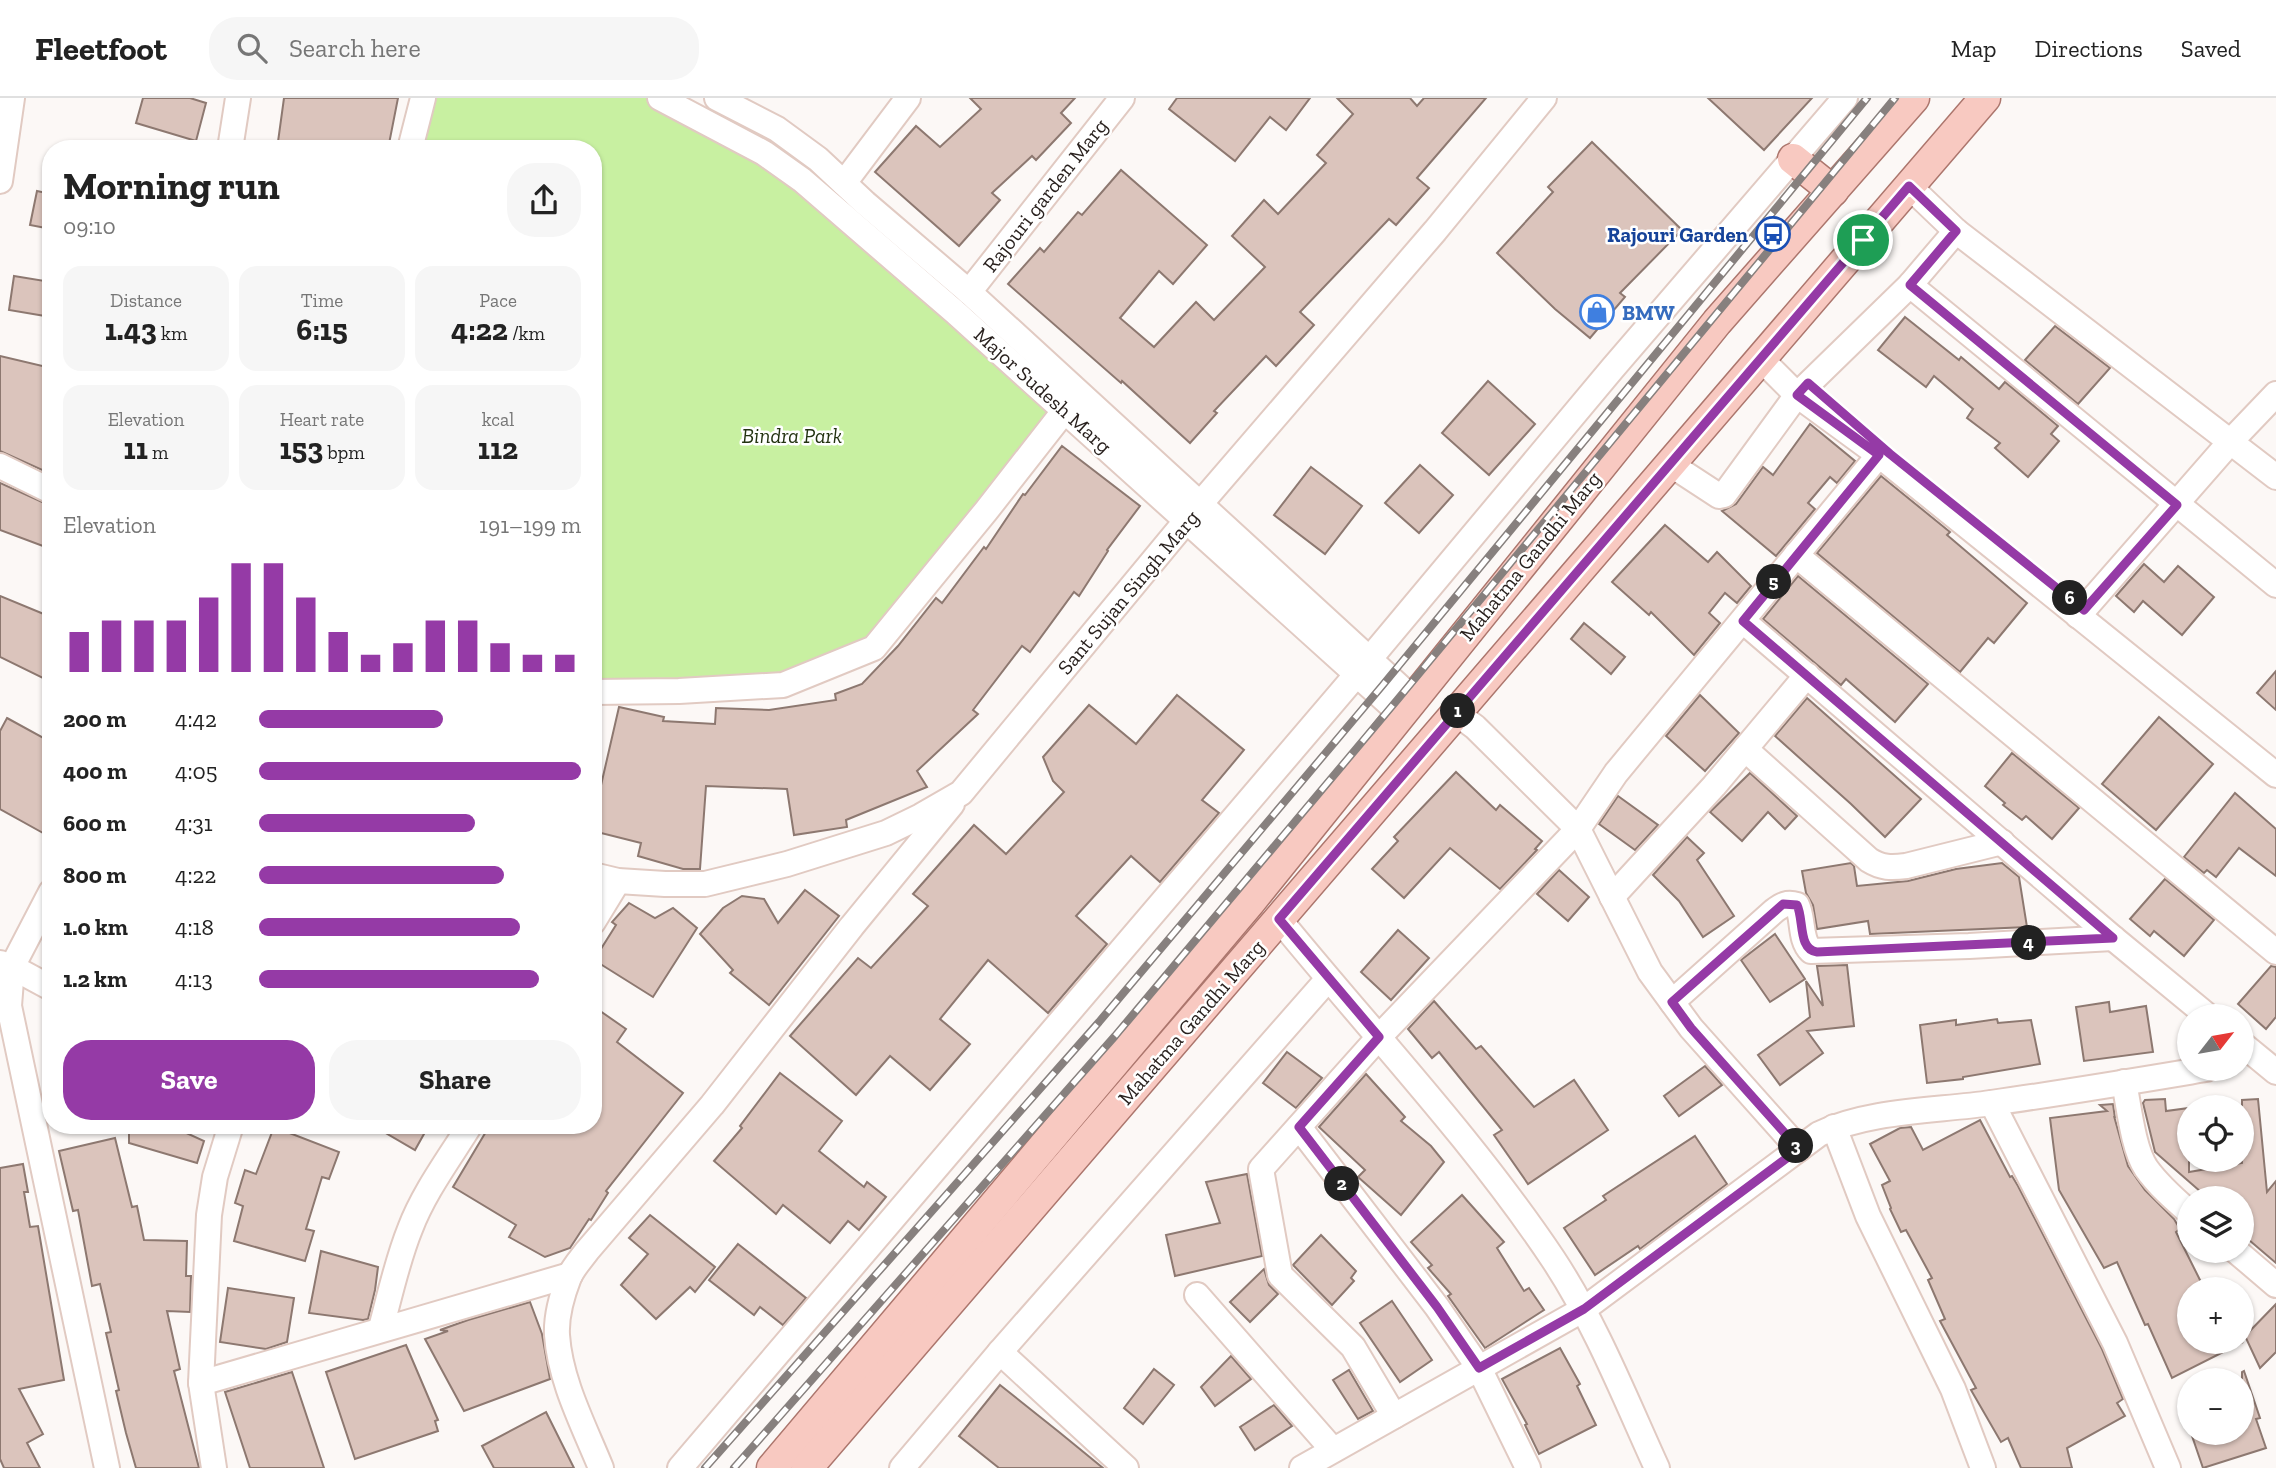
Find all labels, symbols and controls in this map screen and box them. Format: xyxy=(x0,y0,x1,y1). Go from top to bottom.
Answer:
search box xyxy=(209,17,699,80)
text: Fleetfoot xyxy=(35,29,167,68)
icon: search xyxy=(233,29,271,67)
text: Search here xyxy=(289,32,421,64)
text: Map xyxy=(1951,34,1997,63)
text: Directions xyxy=(2035,34,2143,63)
text: Saved xyxy=(2181,34,2241,63)
street label: Rajouri garden Marg xyxy=(977,113,1114,277)
text: Morning run xyxy=(63,163,280,209)
button: share xyxy=(507,163,581,237)
pin xyxy=(1833,210,1893,270)
text: 09:10 xyxy=(63,212,116,240)
bus stop icon: Rajouri Garden xyxy=(1754,215,1792,253)
icon: arrive xyxy=(1844,221,1882,259)
place label: Rajouri Garden xyxy=(1607,222,1749,247)
text: Distance xyxy=(110,289,182,312)
text: Time xyxy=(301,289,343,312)
text: Pace xyxy=(479,289,517,312)
shop icon: BMW xyxy=(1578,293,1616,331)
place label: BMW xyxy=(1622,300,1675,325)
text: 1.43 xyxy=(105,312,157,348)
text: 6:15 xyxy=(296,312,348,348)
text: 4:22 xyxy=(451,312,508,348)
text: km xyxy=(157,322,187,345)
text: /km xyxy=(508,322,545,345)
street label: Major Sudesh Marg xyxy=(968,322,1117,459)
text: Elevation xyxy=(108,408,184,431)
text: Heart rate xyxy=(280,408,364,431)
text: kcal xyxy=(482,408,514,431)
park label: Bindra Park xyxy=(742,423,842,448)
text: 11 xyxy=(124,431,148,467)
text: 153 xyxy=(279,431,323,467)
text: 112 xyxy=(478,431,518,467)
text: m xyxy=(148,441,168,464)
text: bpm xyxy=(323,441,365,464)
street label: Mahatma Gandhi Marg xyxy=(1454,466,1606,646)
street label: Sant Sujan Singh Marg xyxy=(1052,504,1205,680)
text: Elevation xyxy=(63,511,156,539)
text: 191–199 m xyxy=(479,511,581,539)
pin: 5 xyxy=(1756,564,1792,600)
text: 5 xyxy=(1769,570,1778,593)
pin: 6 xyxy=(2052,580,2088,616)
text: 6 xyxy=(2064,586,2075,609)
pin: 1 xyxy=(1440,694,1476,728)
text: 1 xyxy=(1454,699,1461,722)
text: 200 m xyxy=(63,705,126,733)
text: 4:42 xyxy=(175,705,217,733)
text: 400 m xyxy=(63,757,127,785)
text: 4:05 xyxy=(175,757,218,785)
text: 600 m xyxy=(63,809,126,837)
text: 4:31 xyxy=(175,809,213,837)
text: 800 m xyxy=(63,861,126,889)
text: 4:22 xyxy=(175,861,216,889)
text: 1.0 km xyxy=(63,913,128,941)
text: 4:18 xyxy=(175,913,214,941)
pin: 4 xyxy=(2011,926,2046,960)
text: 4 xyxy=(2023,931,2034,954)
street label: Mahatma Gandhi Marg xyxy=(1112,934,1270,1110)
text: 1.2 km xyxy=(63,965,127,993)
text: 4:13 xyxy=(175,965,213,993)
north arrow xyxy=(2177,1004,2254,1082)
map controls xyxy=(2177,1004,2254,1445)
button: Save xyxy=(63,1040,315,1120)
button: Share xyxy=(329,1040,581,1120)
button: locate xyxy=(2177,1095,2254,1172)
pin: 3 xyxy=(1778,1128,1814,1164)
text: 3 xyxy=(1790,1134,1801,1157)
pin: 2 xyxy=(1324,1166,1360,1202)
text: 2 xyxy=(1336,1172,1347,1195)
button: layers xyxy=(2177,1186,2254,1263)
button: + xyxy=(2177,1277,2254,1354)
button: − xyxy=(2177,1368,2254,1445)

